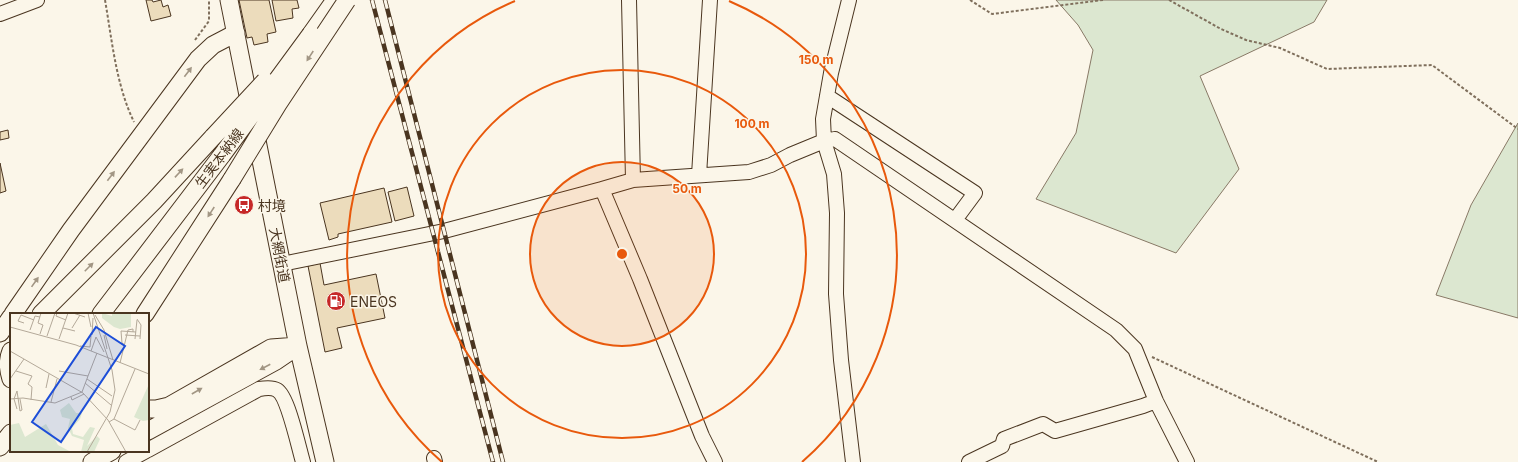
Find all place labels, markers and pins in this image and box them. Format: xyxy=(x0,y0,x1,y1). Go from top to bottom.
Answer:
bus stop icon: 村境 xyxy=(233,194,255,216)
place label: 村境 xyxy=(258,197,286,214)
centre of rings xyxy=(615,247,629,261)
fuel station icon: ENEOS xyxy=(325,290,347,312)
place label: ENEOS xyxy=(350,293,397,310)

